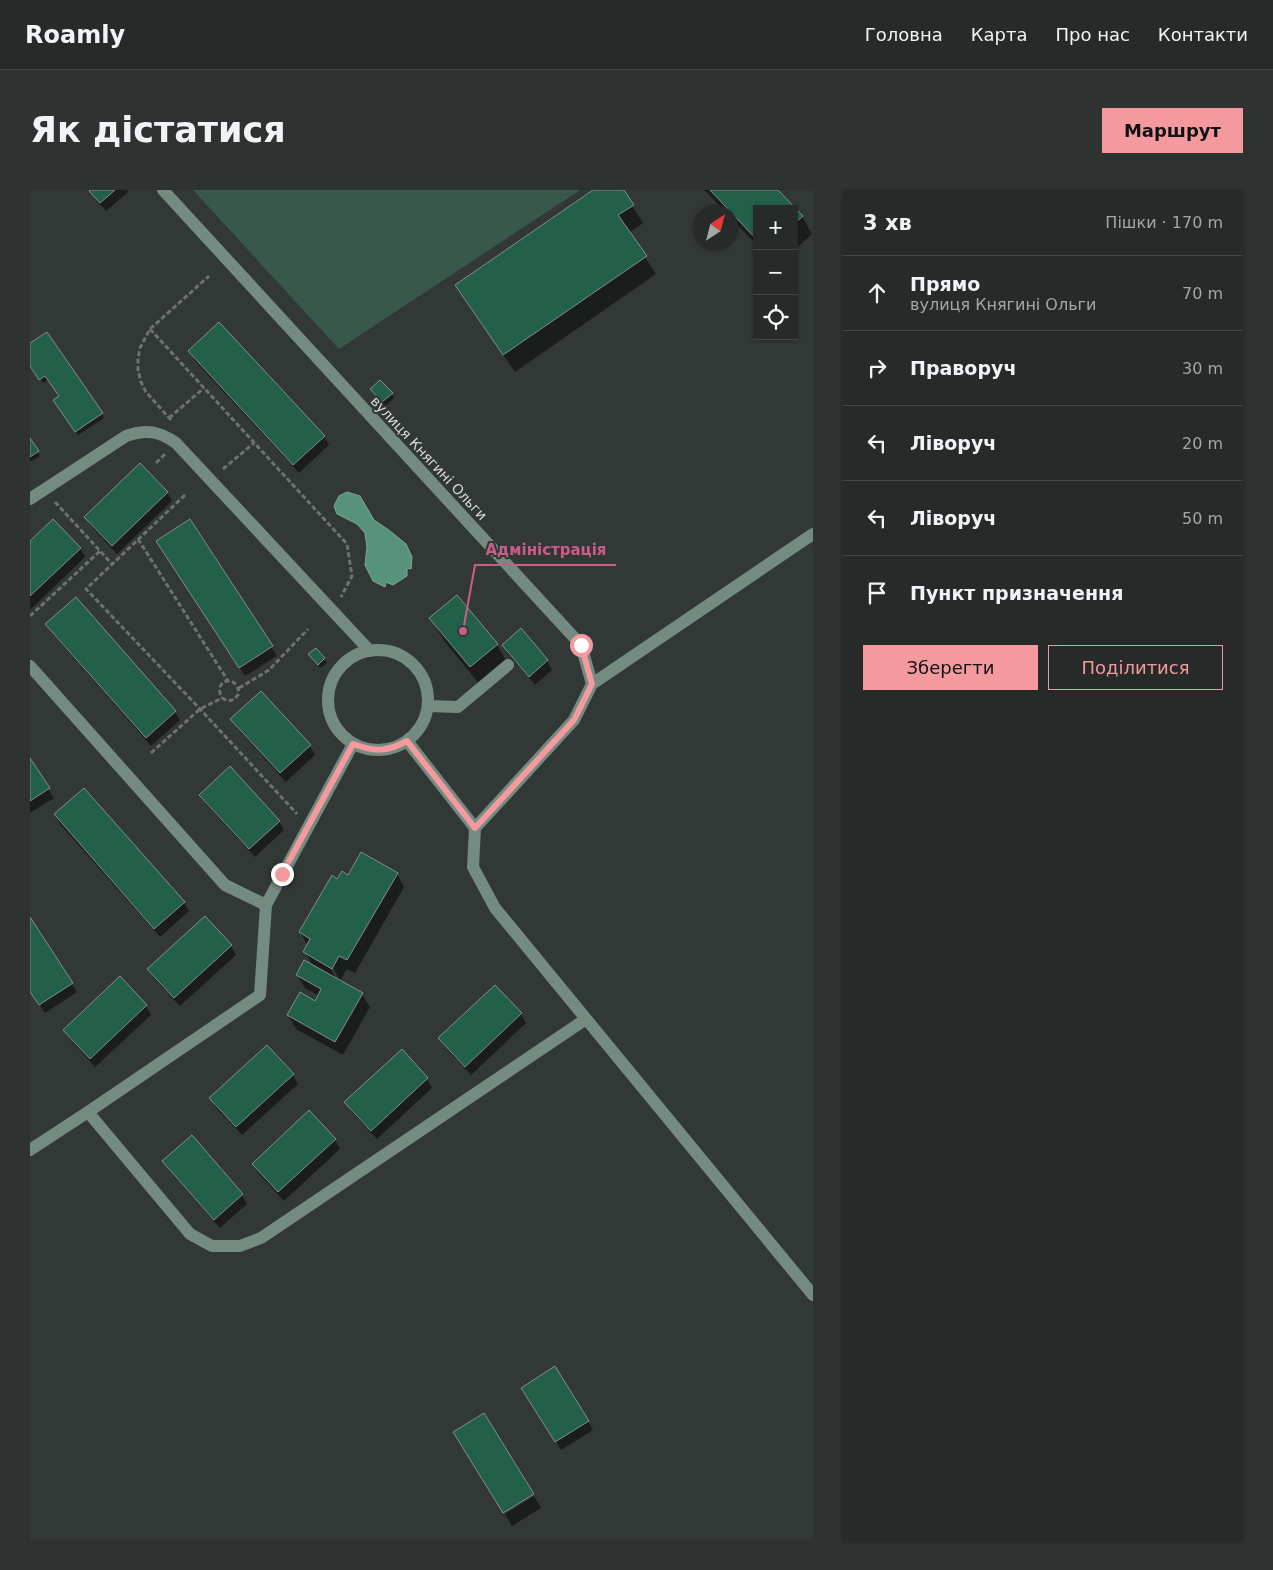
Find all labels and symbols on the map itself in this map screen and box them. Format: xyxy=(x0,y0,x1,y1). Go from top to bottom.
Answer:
north arrow xyxy=(693,205,738,250)
street label: вулиця Княгині Ольги xyxy=(368,393,490,523)
callout: Адміністрація xyxy=(475,535,616,565)
text: Адміністрація xyxy=(486,541,606,559)
route start xyxy=(570,634,593,657)
route end xyxy=(271,863,294,886)

